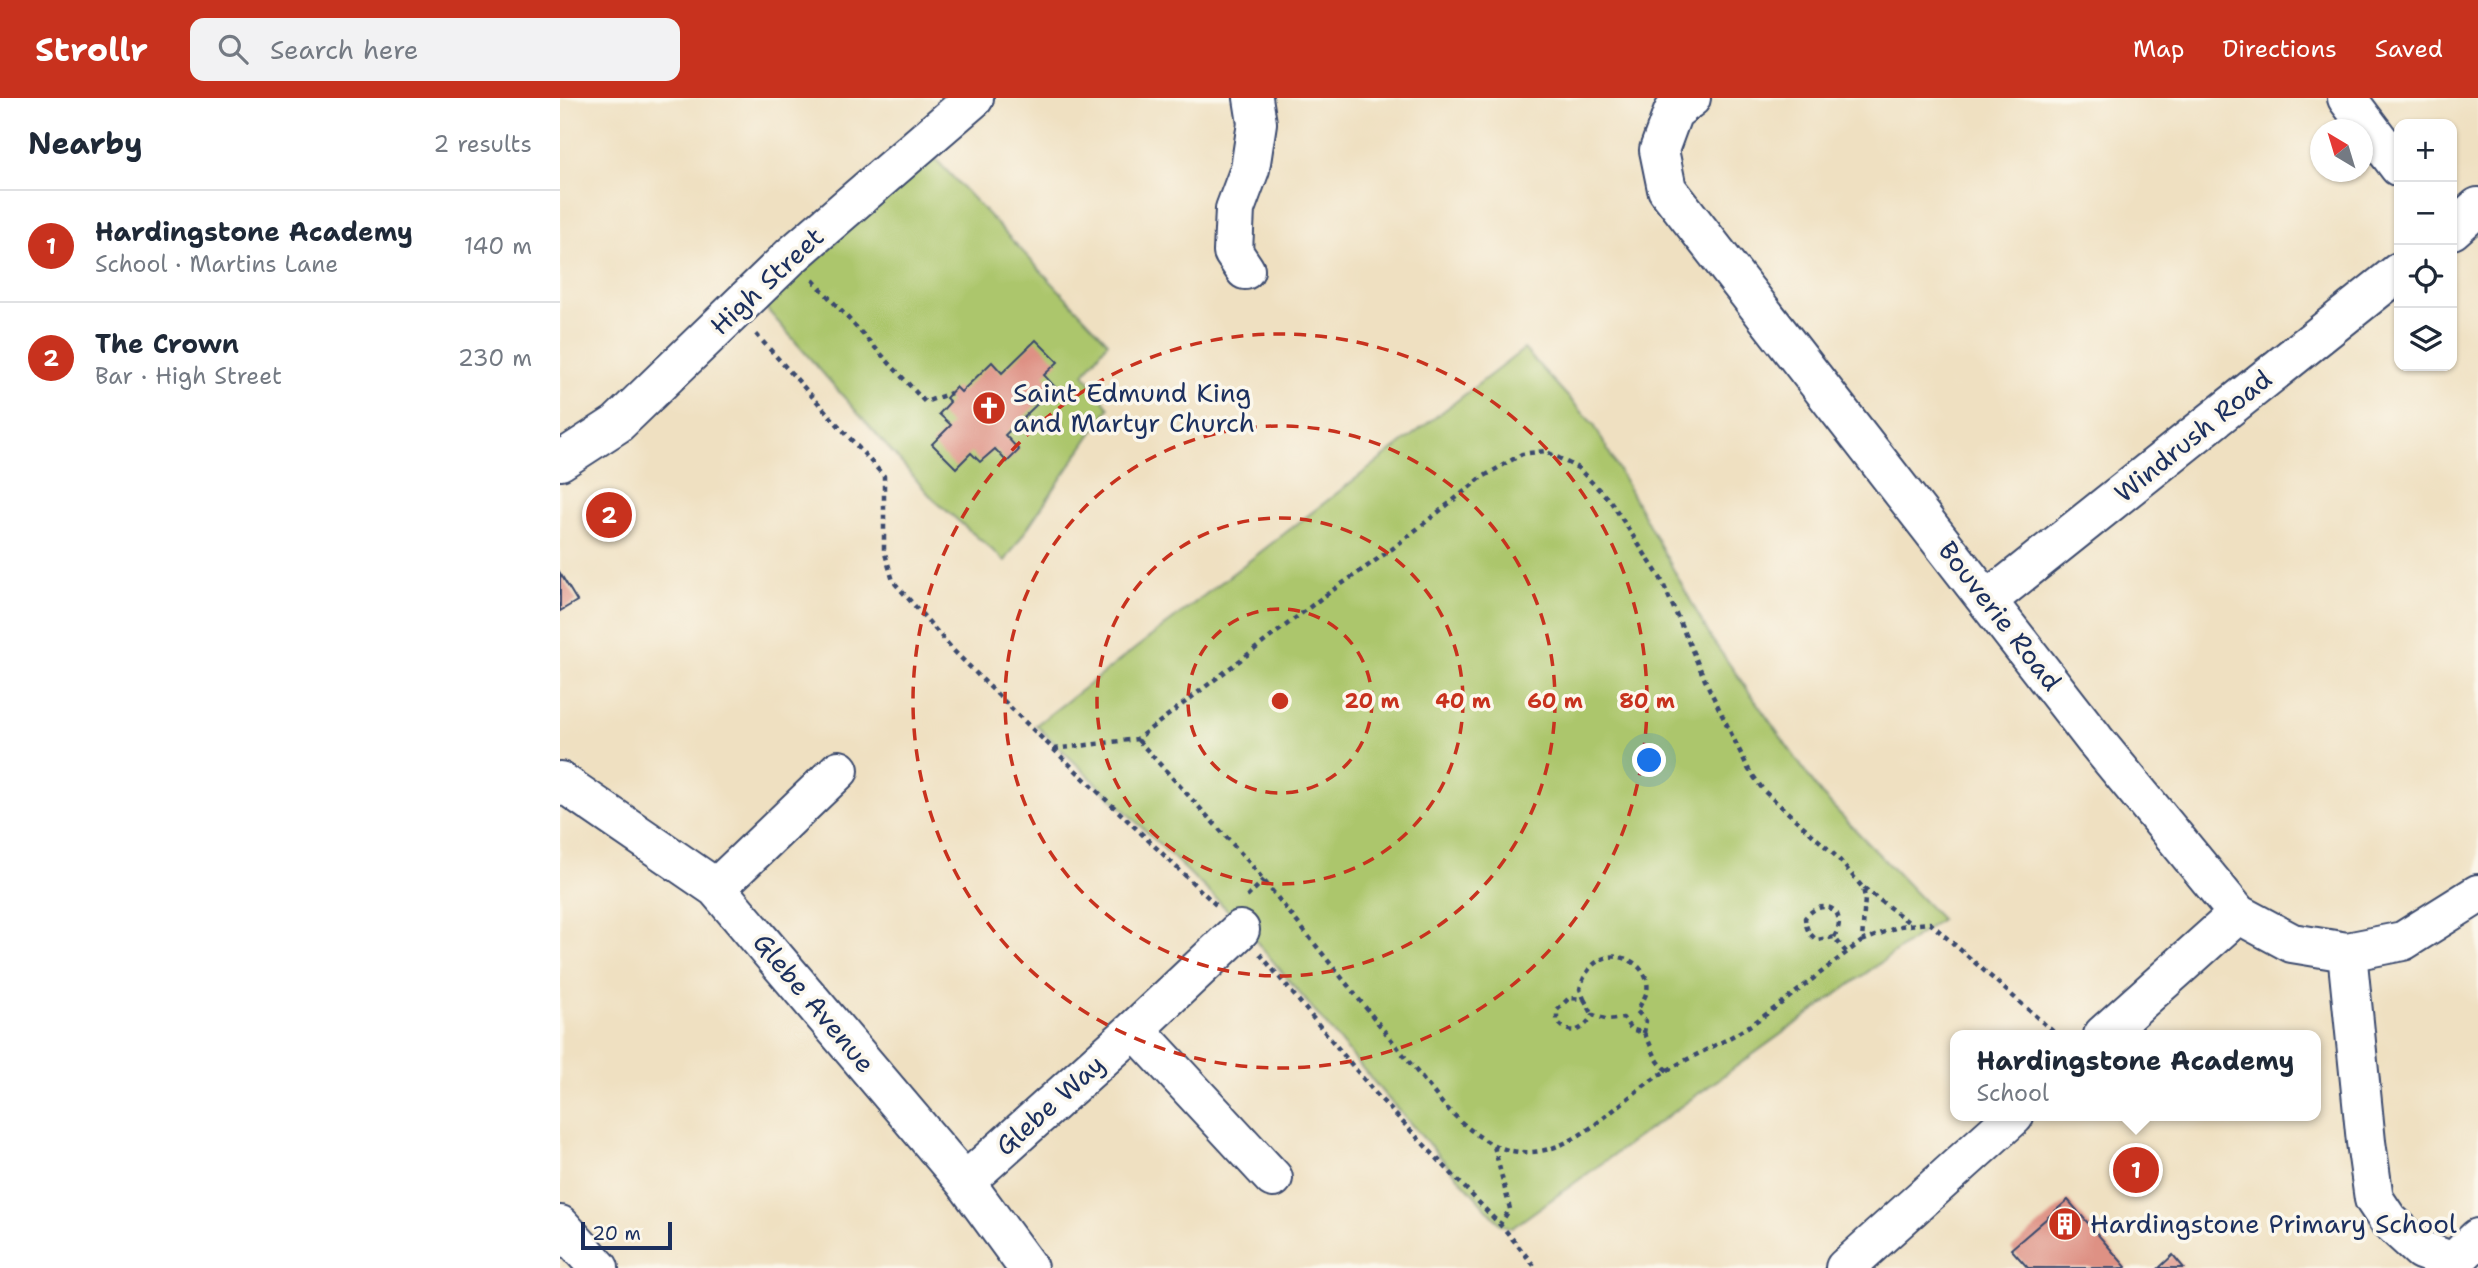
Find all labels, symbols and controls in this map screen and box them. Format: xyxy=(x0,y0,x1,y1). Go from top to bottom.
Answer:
search box xyxy=(190,18,680,81)
text: Strollr xyxy=(35,27,148,72)
icon: search xyxy=(214,30,252,68)
text: Search here xyxy=(270,32,419,67)
text: Map xyxy=(2133,33,2184,65)
text: Directions xyxy=(2222,33,2337,65)
text: Saved xyxy=(2375,33,2443,65)
north arrow xyxy=(2310,119,2373,182)
map controls xyxy=(2394,119,2457,371)
button: + xyxy=(2394,119,2457,182)
text: Nearby xyxy=(28,123,143,164)
text: 2 results xyxy=(433,129,532,159)
button: − xyxy=(2394,182,2457,245)
text: Hardingstone Academy xyxy=(95,214,413,249)
street label: High Street xyxy=(702,219,831,342)
text: 1 xyxy=(46,231,56,261)
text: 140 m xyxy=(464,231,532,261)
button: locate xyxy=(2394,245,2457,308)
text: School · Martins Lane xyxy=(95,249,338,279)
button: layers xyxy=(2394,308,2457,371)
text: The Crown xyxy=(95,326,239,361)
text: 2 xyxy=(43,343,59,373)
text: 230 m xyxy=(458,343,532,373)
text: Bar · High Street xyxy=(95,361,282,391)
street label: Windrush Road xyxy=(2107,361,2279,510)
place label: Saint Edmund King and Martyr Church xyxy=(1013,375,1255,440)
church icon: Saint Edmund King and Martyr Church xyxy=(970,389,1008,427)
pin: 2 xyxy=(586,489,632,541)
street label: Bouverie Road xyxy=(1931,534,2070,698)
text: 20 m xyxy=(1344,687,1400,715)
text: 40 m xyxy=(1435,687,1491,715)
text: 60 m xyxy=(1527,687,1583,715)
text: 80 m xyxy=(1619,687,1675,715)
centre of rings xyxy=(1268,689,1292,713)
your location xyxy=(1632,743,1666,777)
street label: Glebe Avenue xyxy=(746,925,883,1080)
popup xyxy=(1950,1030,2321,1121)
text: Hardingstone Academy xyxy=(1977,1043,2294,1078)
street label: Glebe Way xyxy=(988,1046,1112,1163)
text: School xyxy=(1977,1078,2049,1108)
pin: 1 xyxy=(2113,1144,2159,1196)
building icon: Hardingstone Primary School xyxy=(2046,1205,2084,1243)
place label: Hardingstone Primary School xyxy=(2090,1206,2457,1241)
scale bar xyxy=(581,1219,672,1251)
text: 20 m xyxy=(592,1221,641,1246)

